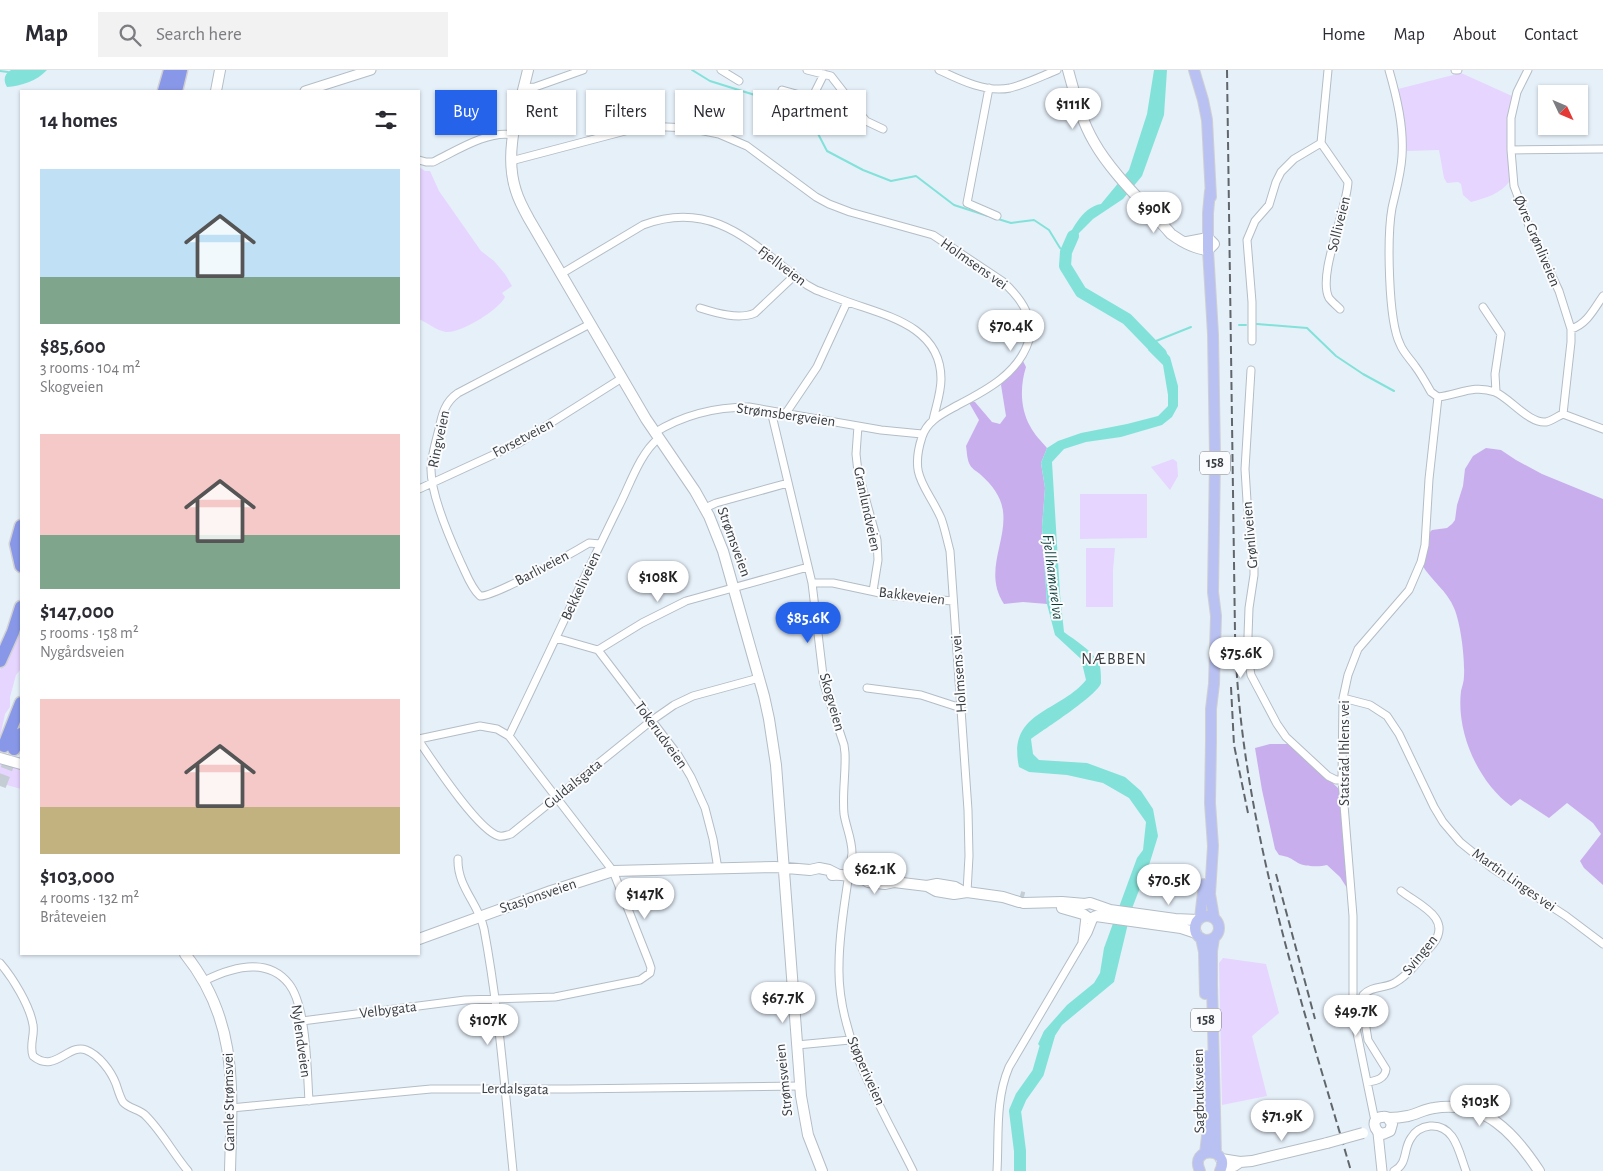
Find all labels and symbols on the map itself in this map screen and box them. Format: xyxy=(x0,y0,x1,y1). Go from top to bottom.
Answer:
north arrow xyxy=(1538,85,1588,135)
pin: $111K xyxy=(1038,88,1108,130)
pin: $90K xyxy=(1124,191,1184,234)
street label: Øvre Grønliveien xyxy=(1511,193,1563,289)
street label: Solliveien xyxy=(1325,195,1353,253)
street label: Holmsens vei xyxy=(938,236,1010,292)
street label: Fjellveien xyxy=(755,243,809,289)
pin: $70.4K xyxy=(970,310,1052,352)
street label: Strømsbergveien xyxy=(736,401,836,429)
street label: Ringveien xyxy=(426,409,452,469)
street label: Forsetveien xyxy=(490,416,556,460)
road number: 158 xyxy=(1200,452,1230,474)
street label: Granlundveien xyxy=(851,465,883,553)
street label: Grønliveien xyxy=(1240,501,1260,569)
street label: Strømsveien xyxy=(715,505,753,579)
water label: Fjellhamarelva xyxy=(1039,533,1066,621)
street label: Barliveien xyxy=(513,548,571,588)
street label: Bekkeliveien xyxy=(559,549,603,623)
pin: $108K xyxy=(623,560,693,603)
street label: Bakkeveien xyxy=(878,584,946,608)
pin: $85.6K xyxy=(767,602,849,644)
street label: Holmsens vei xyxy=(949,635,969,713)
pin: $75.6K xyxy=(1200,636,1282,679)
district label: NÆBBEN xyxy=(1081,651,1147,667)
street label: Skogveien xyxy=(817,671,847,733)
street label: Tokerudveien xyxy=(632,699,690,771)
street label: Statsråd Ihlens vei xyxy=(1337,700,1352,806)
street label: Guldalsgata xyxy=(541,756,605,812)
street label: Martin Linges vei xyxy=(1469,846,1559,914)
pin: $62.1K xyxy=(834,852,916,895)
pin: $70.5K xyxy=(1128,864,1210,906)
street label: Stasjonsveien xyxy=(498,876,578,916)
pin: $147K xyxy=(610,878,680,920)
street label: Svingen xyxy=(1400,932,1440,978)
pin: $67.7K xyxy=(742,982,824,1024)
pin: $49.7K xyxy=(1315,994,1397,1037)
street label: Velbygata xyxy=(358,999,418,1021)
street label: Nylendveien xyxy=(288,1003,314,1079)
pin: $107K xyxy=(453,1004,523,1046)
road number: 158 xyxy=(1191,1008,1221,1032)
street label: Støperiveien xyxy=(844,1034,888,1108)
street label: Strømsveien xyxy=(773,1043,795,1117)
street label: Sagbruksveien xyxy=(1191,1048,1207,1134)
street label: Gamle Strømsvei xyxy=(221,1052,237,1152)
street label: Lerdalsgata xyxy=(481,1081,549,1097)
pin: $103K xyxy=(1445,1084,1515,1127)
pin: $71.9K xyxy=(1241,1100,1323,1142)

